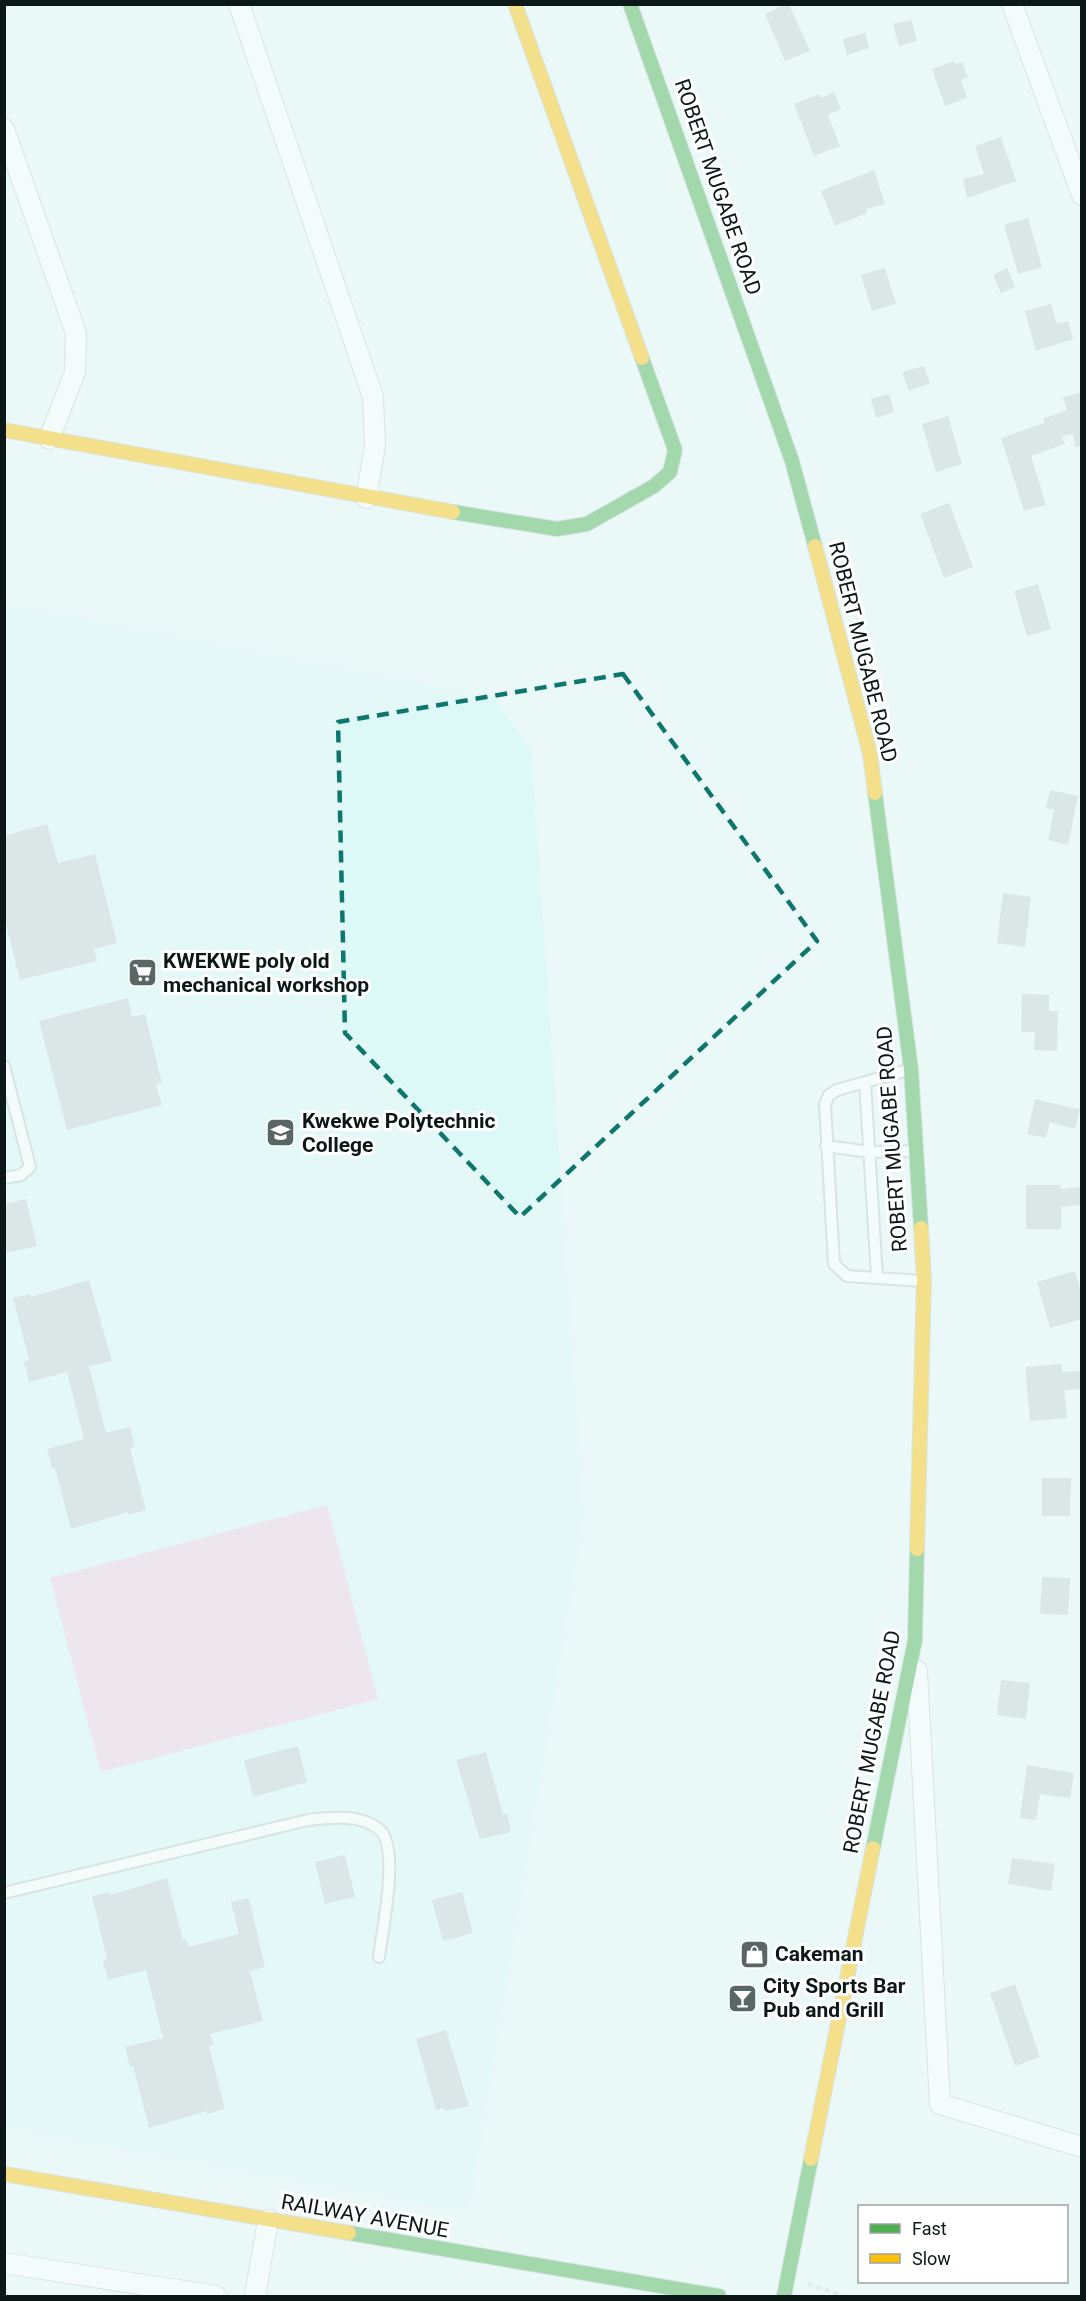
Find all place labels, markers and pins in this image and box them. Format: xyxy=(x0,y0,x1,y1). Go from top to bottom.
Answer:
place label: KWEKWE poly old mechanical workshop xyxy=(163,949,369,997)
supermarket icon: KWEKWE poly old mechanical workshop xyxy=(126,957,158,989)
place label: Kwekwe Polytechnic College xyxy=(302,1109,496,1157)
school or university icon: Kwekwe Polytechnic College xyxy=(265,1117,297,1149)
shop icon: Cakeman xyxy=(738,1938,770,1970)
place label: Cakeman xyxy=(775,1942,864,1966)
place label: City Sports Bar Pub and Grill xyxy=(763,1974,906,2022)
bar icon: City Sports Bar Pub and Grill xyxy=(726,1982,758,2014)

